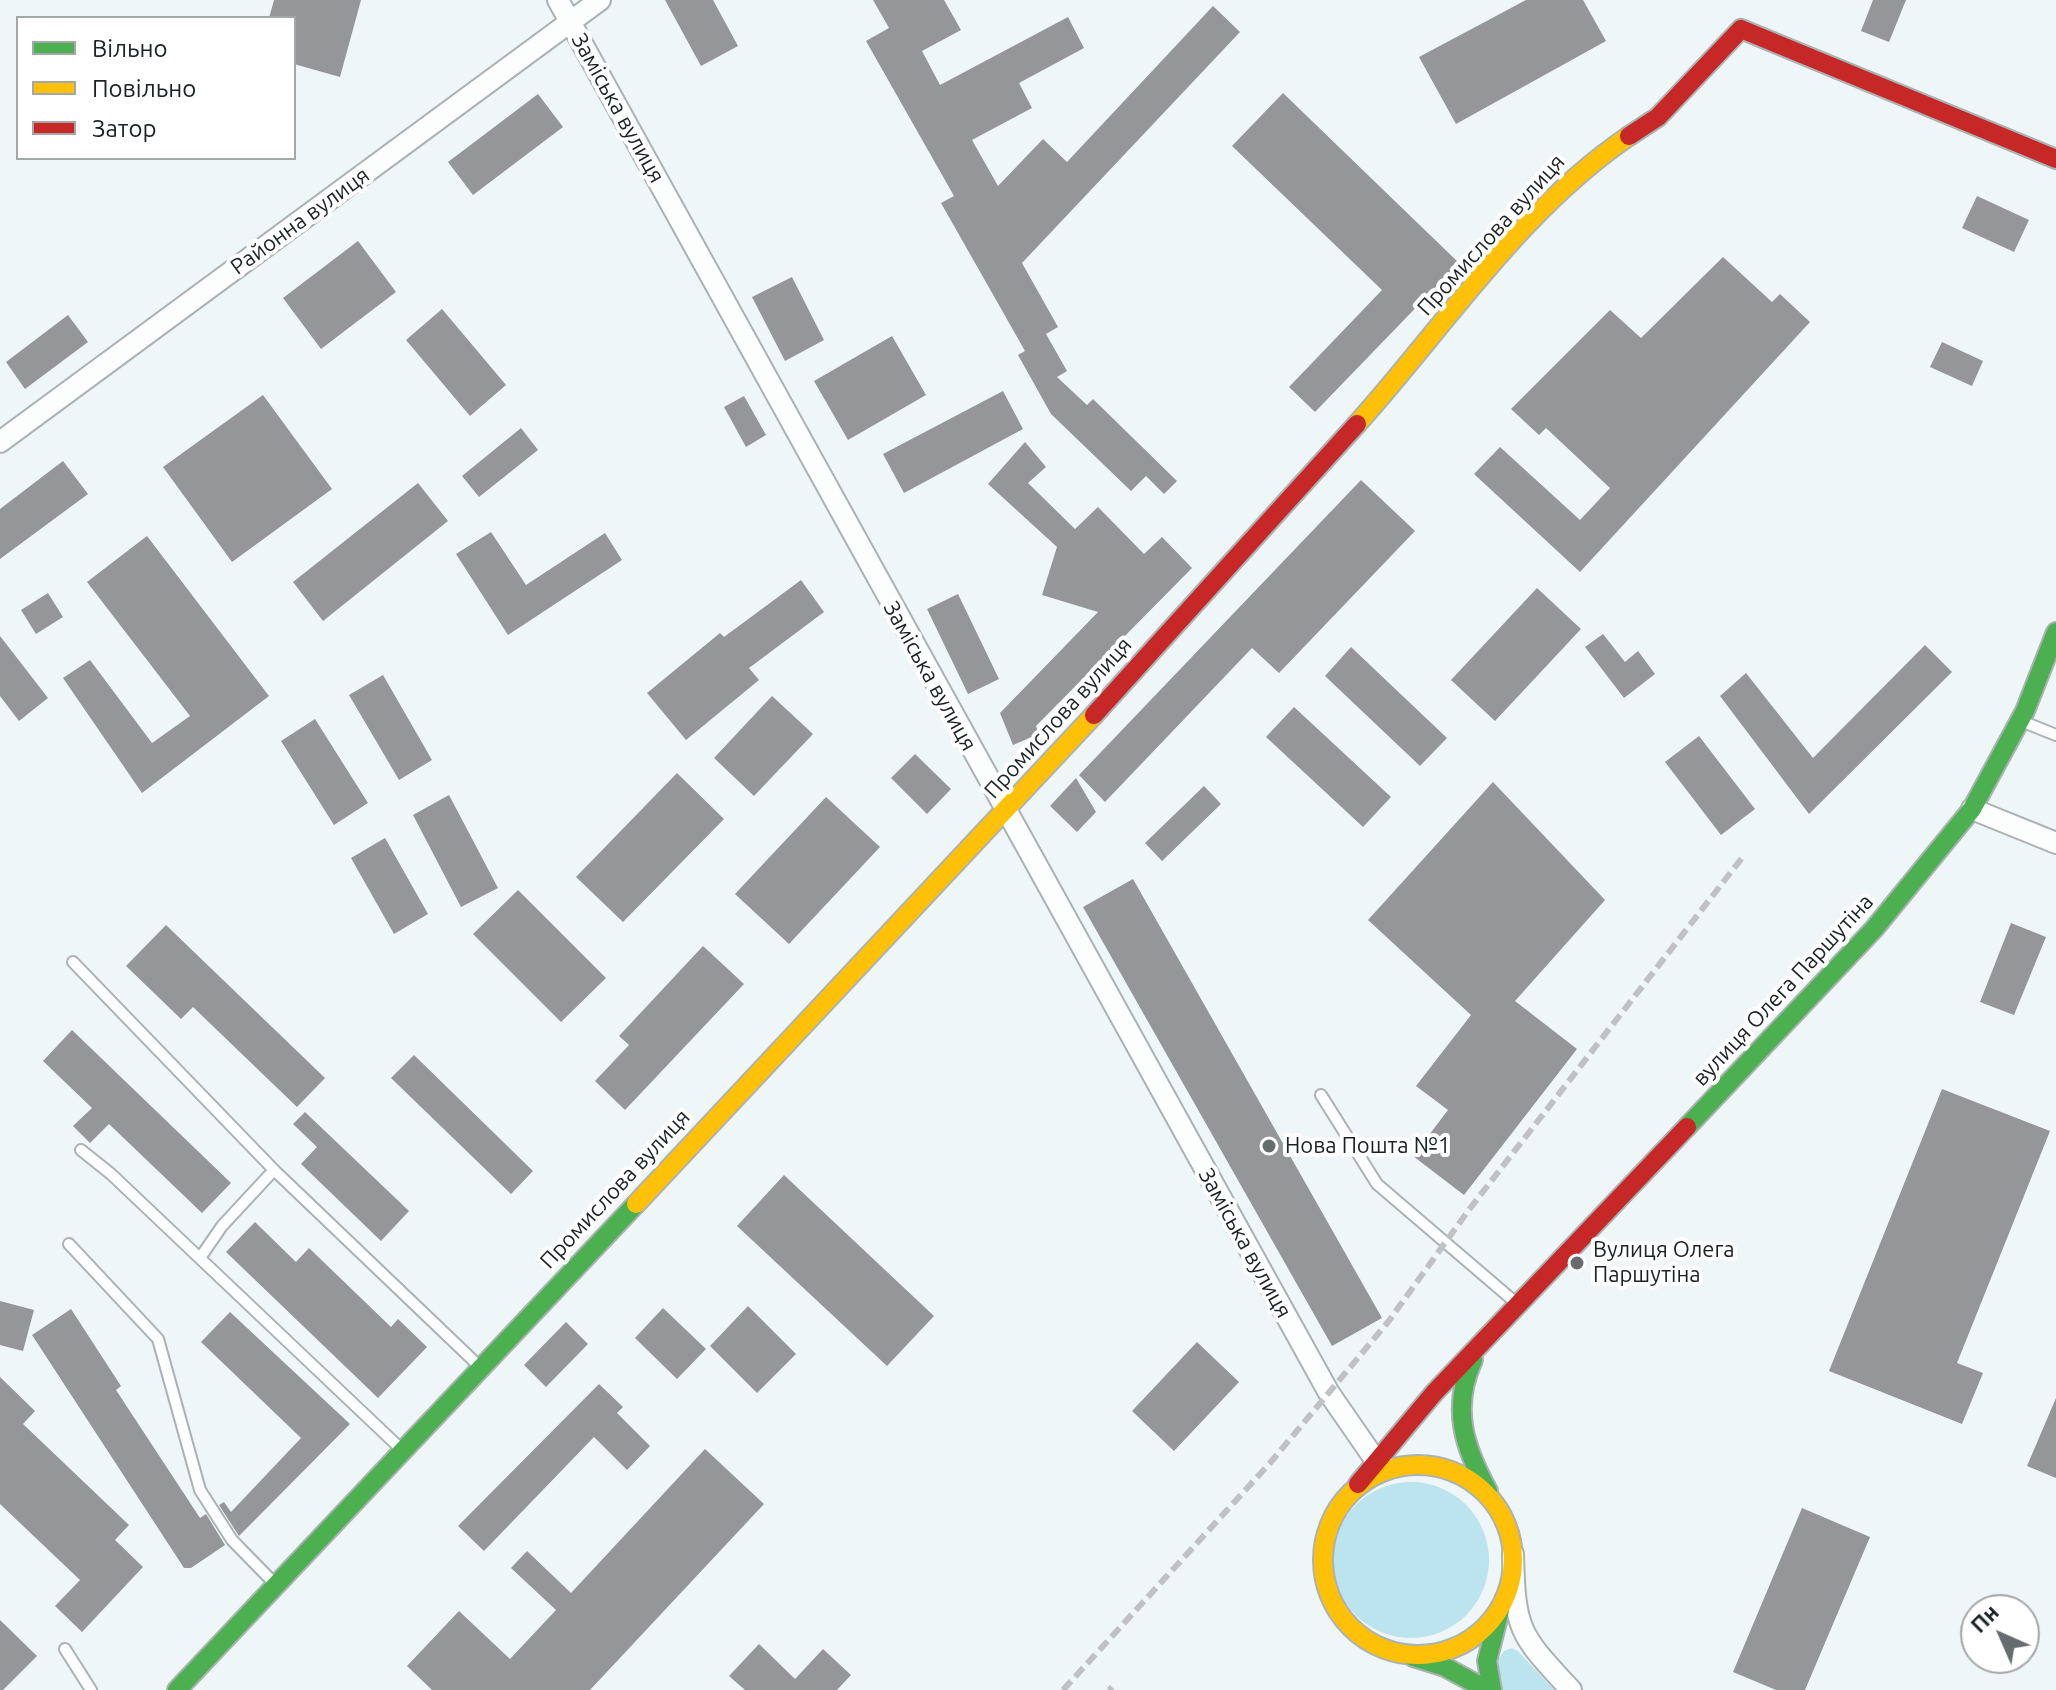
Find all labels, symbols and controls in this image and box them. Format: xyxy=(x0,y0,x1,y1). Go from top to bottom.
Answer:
legend xyxy=(16,16,296,160)
street label: Заміська вулиця xyxy=(566,29,670,187)
text: Вільно xyxy=(92,35,168,62)
text: Повільно xyxy=(92,75,196,102)
text: Затор xyxy=(92,115,157,142)
street label: Промислова вулиця xyxy=(1412,149,1570,321)
street label: Районна вулиця xyxy=(225,162,375,280)
street label: Заміська вулиця xyxy=(878,597,982,755)
street label: Промислова вулиця xyxy=(979,632,1137,804)
street label: вулиця Олега Паршутіна xyxy=(1687,889,1879,1091)
street label: Промислова вулиця xyxy=(535,1104,695,1274)
place label: Нова Пошта №1 xyxy=(1285,1133,1450,1159)
marker: Нова Пошта №1 xyxy=(1260,1137,1278,1155)
street label: Заміська вулиця xyxy=(1193,1164,1297,1322)
place label: Вулиця Олега Паршутіна xyxy=(1593,1237,1735,1288)
marker: Вулиця Олега Паршутіна xyxy=(1568,1254,1586,1272)
north arrow xyxy=(1960,1594,2040,1674)
text: Пн xyxy=(1965,1599,2003,1637)

